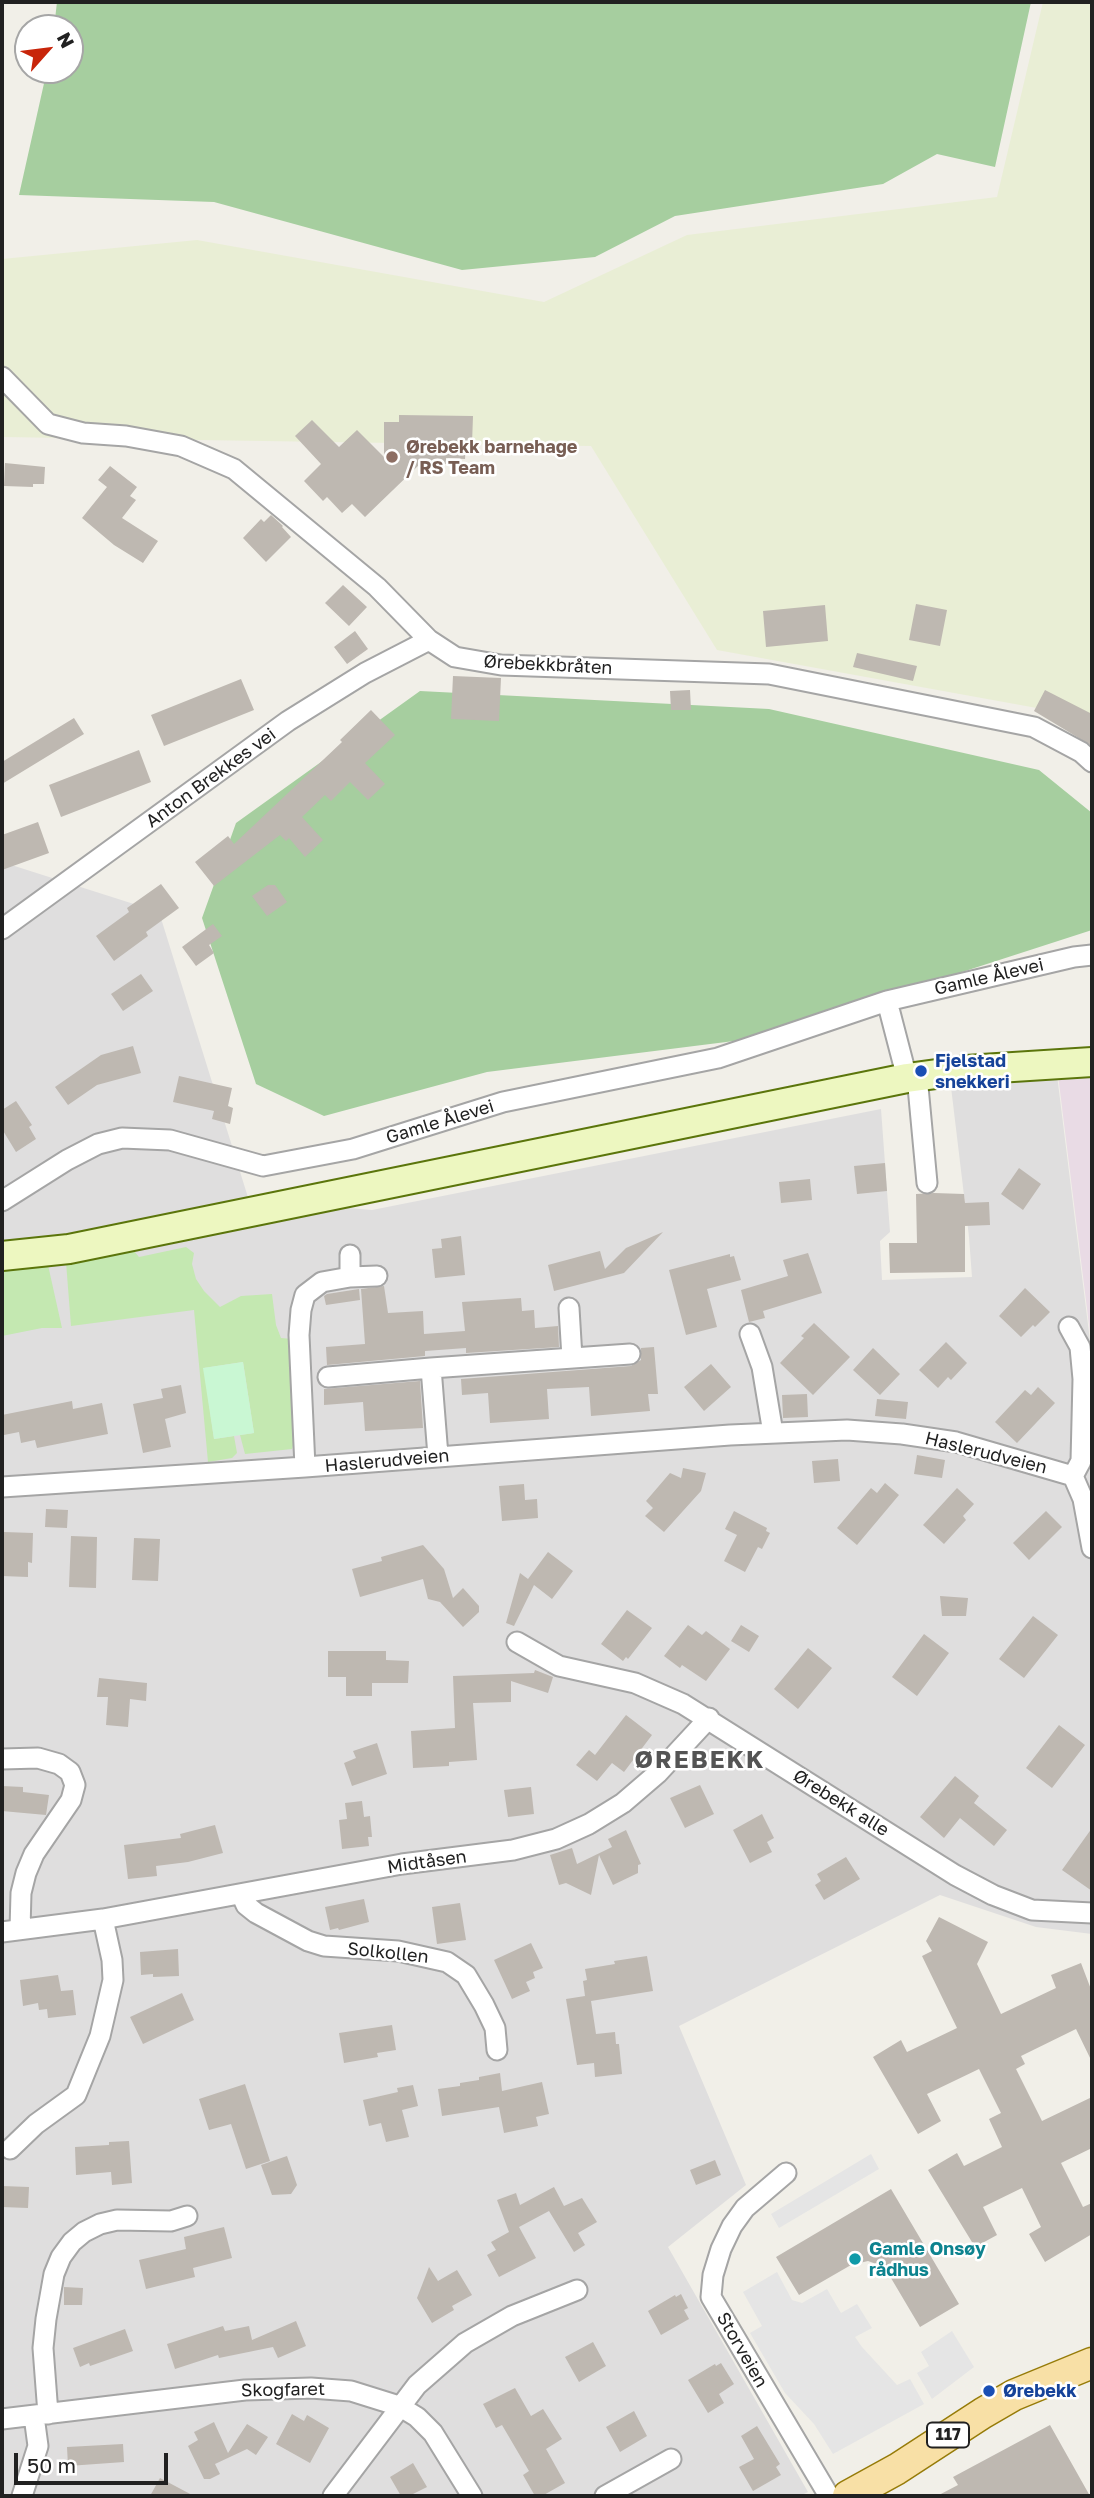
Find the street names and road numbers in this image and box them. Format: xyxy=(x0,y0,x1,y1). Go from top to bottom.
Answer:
street label: Ørebekkbråten xyxy=(483,651,613,679)
street label: Anton Brekkes vei xyxy=(142,724,280,832)
street label: Gamle Ålevei xyxy=(932,954,1046,1000)
street label: Gamle Ålevei xyxy=(383,1095,497,1149)
street label: Haslerudveien xyxy=(923,1427,1049,1479)
street label: Haslerudveien xyxy=(324,1445,450,1477)
street label: Ørebekk alle xyxy=(789,1765,893,1841)
street label: Midtåsen xyxy=(386,1846,468,1878)
street label: Solkollen xyxy=(346,1938,430,1968)
street label: Storveien xyxy=(712,2309,772,2391)
street label: Skogfaret xyxy=(241,2378,325,2402)
road number: 117 xyxy=(927,2422,969,2448)

